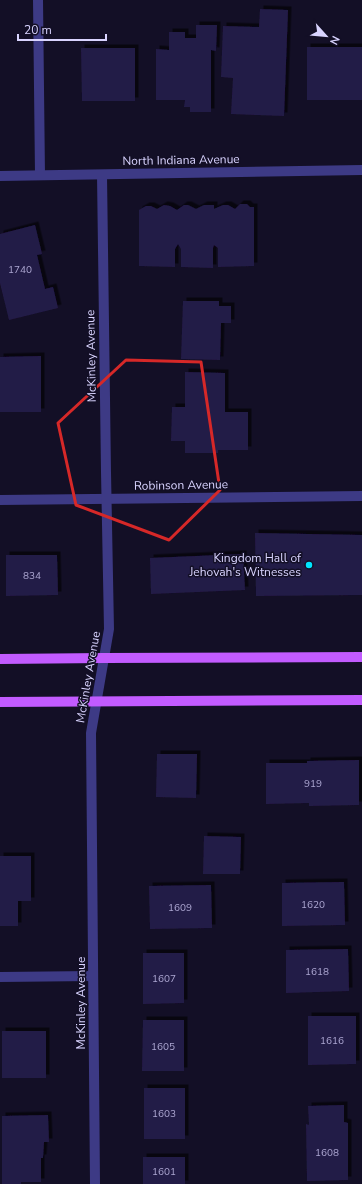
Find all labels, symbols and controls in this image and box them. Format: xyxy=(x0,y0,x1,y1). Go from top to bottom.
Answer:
scale bar xyxy=(18,16,106,42)
north arrow xyxy=(306,16,346,56)
text: 20 m xyxy=(24,22,52,38)
text: N xyxy=(326,33,343,47)
street label: North Indiana Avenue xyxy=(122,151,240,169)
house number: 1740 xyxy=(8,263,32,277)
street label: McKinley Avenue xyxy=(82,309,100,403)
street label: Robinson Avenue xyxy=(134,476,228,494)
place label: Kingdom Hall of Jehovah's Witnesses xyxy=(188,550,302,580)
marker: Kingdom Hall of Jehovah's Witnesses xyxy=(304,560,314,570)
house number: 834 xyxy=(23,569,41,583)
street label: McKinley Avenue xyxy=(72,630,104,724)
house number: 919 xyxy=(304,777,322,791)
house number: 1620 xyxy=(301,898,325,912)
house number: 1609 xyxy=(168,901,192,915)
street label: McKinley Avenue xyxy=(73,957,89,1049)
house number: 1618 xyxy=(305,965,329,979)
house number: 1607 xyxy=(152,972,176,986)
house number: 1616 xyxy=(320,1034,344,1048)
house number: 1605 xyxy=(151,1040,175,1054)
house number: 1603 xyxy=(152,1107,176,1121)
house number: 1608 xyxy=(315,1146,339,1160)
house number: 1601 xyxy=(152,1165,176,1179)

